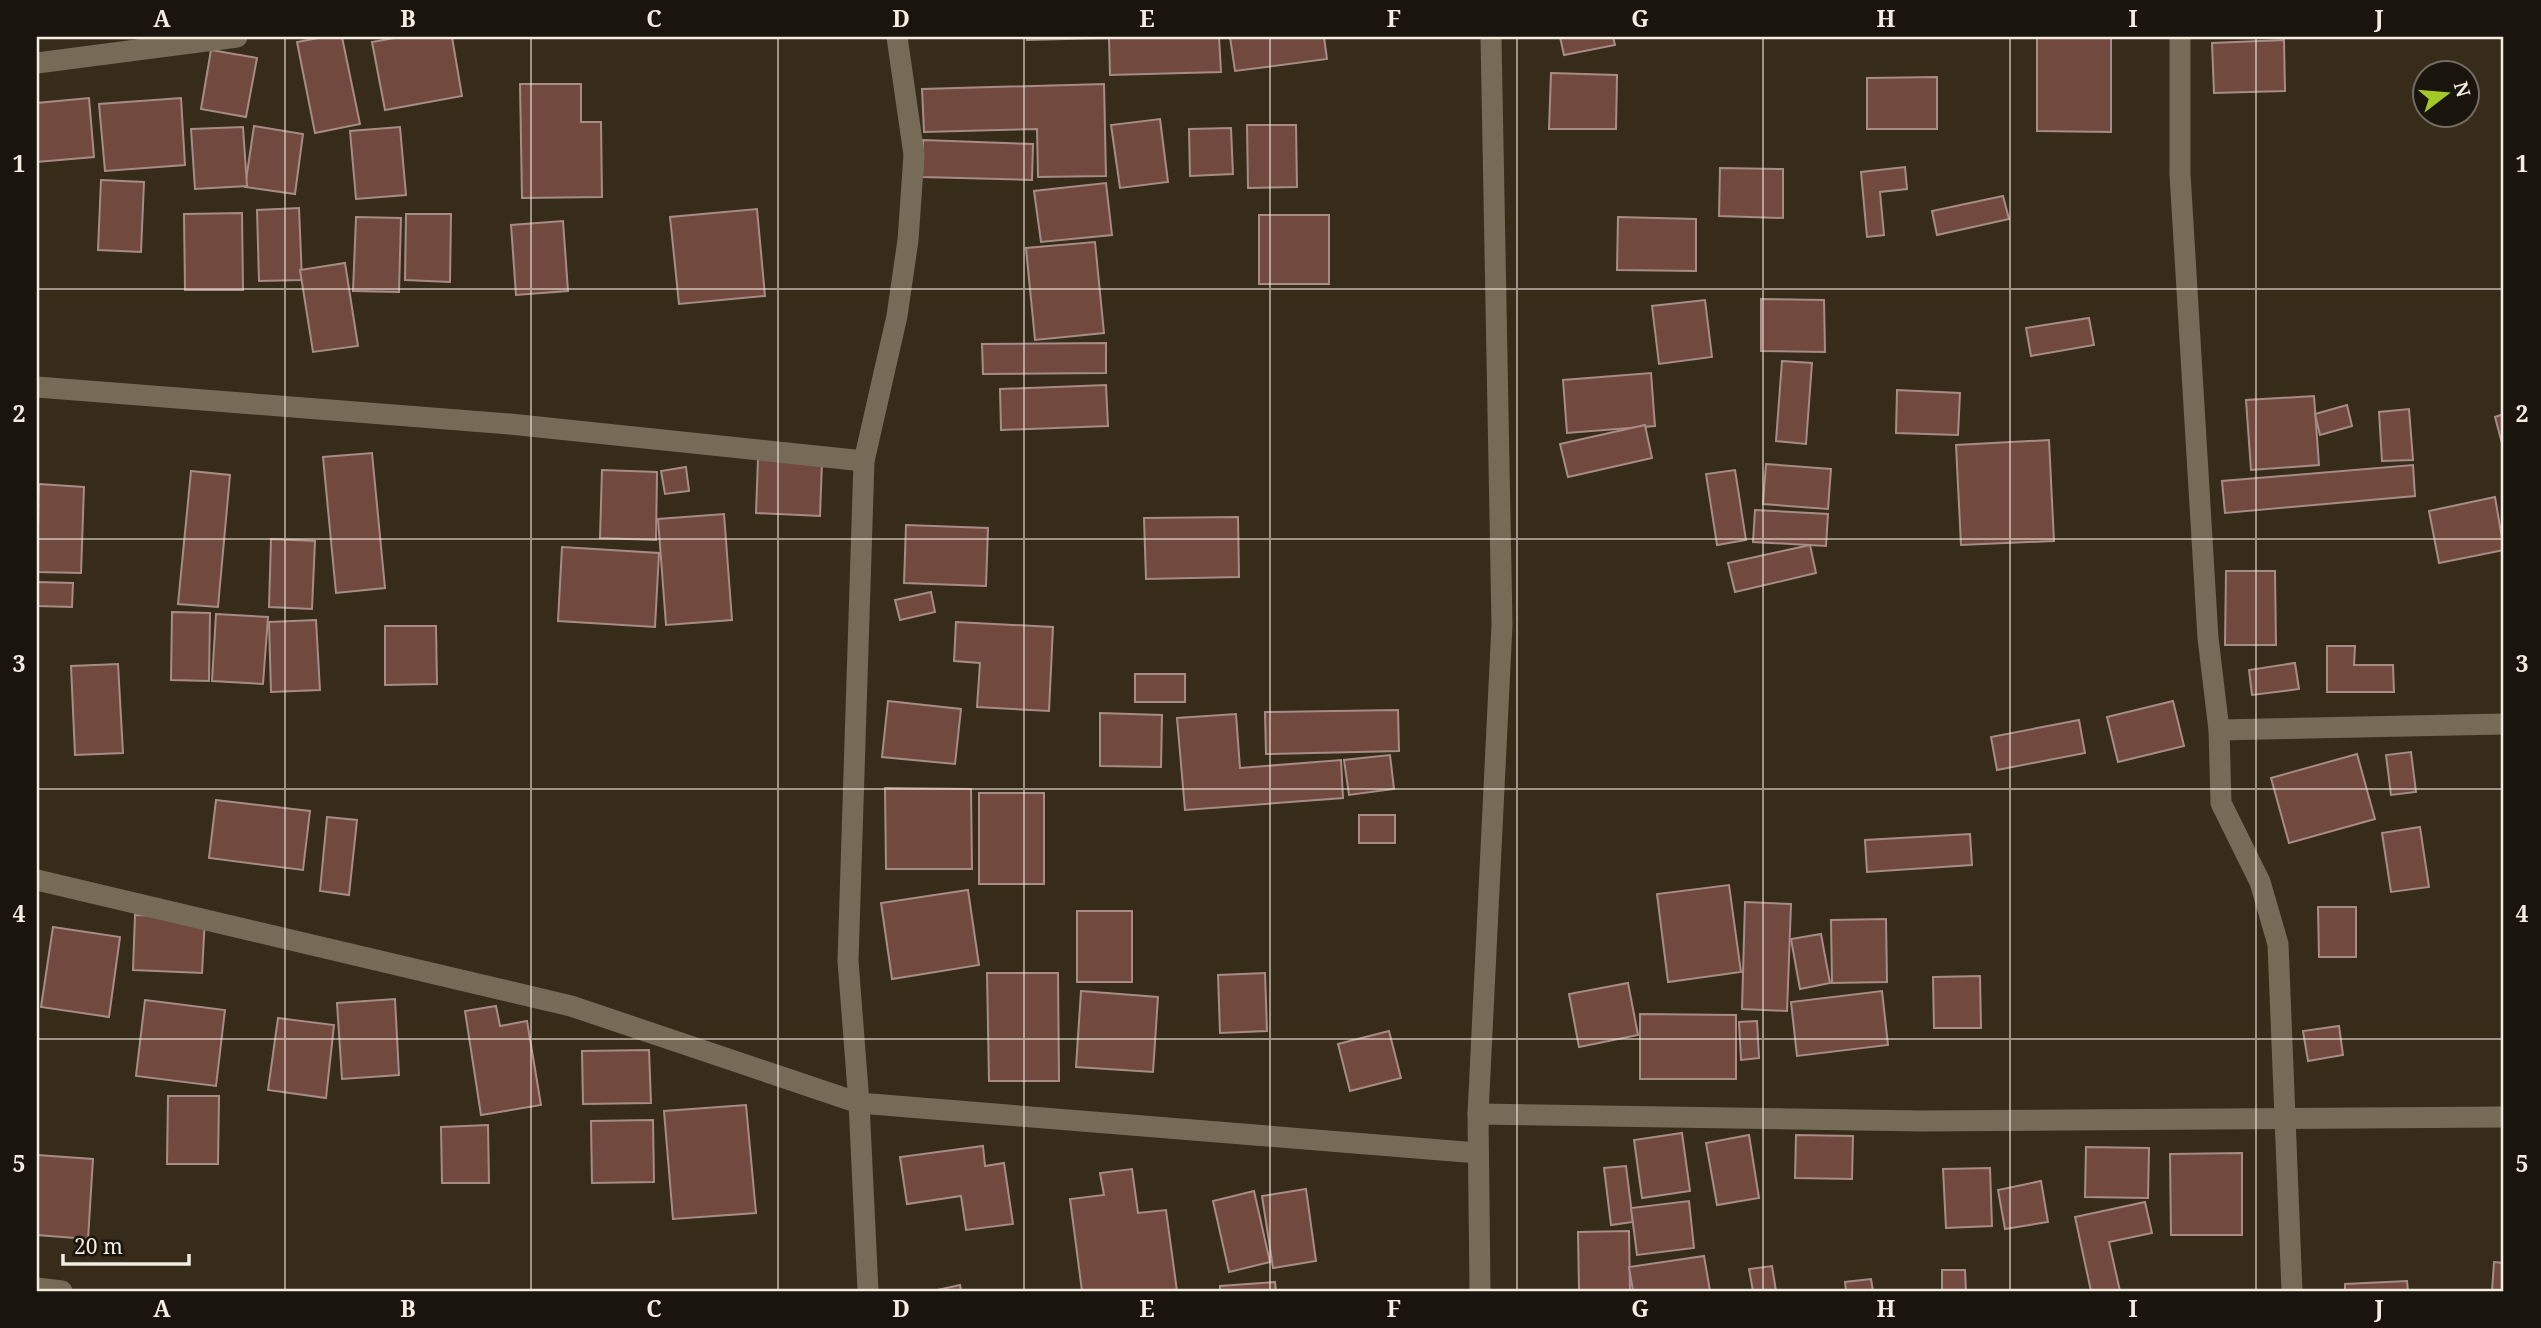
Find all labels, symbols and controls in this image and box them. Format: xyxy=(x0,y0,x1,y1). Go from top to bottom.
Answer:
text: A xyxy=(153,2,171,34)
text: B xyxy=(400,2,416,34)
text: C xyxy=(646,2,662,34)
text: D xyxy=(892,2,910,34)
text: E xyxy=(1139,2,1155,34)
text: F xyxy=(1387,2,1401,34)
text: G xyxy=(1631,2,1649,34)
text: H xyxy=(1877,2,1896,34)
text: I xyxy=(2128,2,2138,34)
text: J xyxy=(2373,2,2384,34)
north arrow xyxy=(2412,60,2482,130)
text: N xyxy=(2448,79,2477,100)
text: 1 xyxy=(13,147,26,179)
text: 1 xyxy=(2516,147,2529,179)
text: 2 xyxy=(13,397,26,429)
text: 2 xyxy=(2516,397,2529,429)
text: 3 xyxy=(13,647,26,679)
text: 3 xyxy=(2516,647,2529,679)
text: 4 xyxy=(13,897,26,929)
text: 4 xyxy=(2516,897,2529,929)
text: 5 xyxy=(13,1147,26,1179)
text: 5 xyxy=(2516,1147,2529,1179)
scale bar xyxy=(63,1223,189,1267)
text: 20 m xyxy=(74,1232,123,1260)
text: A xyxy=(153,1292,171,1324)
text: B xyxy=(400,1292,416,1324)
text: C xyxy=(646,1292,662,1324)
text: D xyxy=(892,1292,910,1324)
text: E xyxy=(1139,1292,1155,1324)
text: F xyxy=(1387,1292,1401,1324)
text: G xyxy=(1631,1292,1649,1324)
text: H xyxy=(1877,1292,1896,1324)
text: I xyxy=(2128,1292,2138,1324)
text: J xyxy=(2373,1292,2384,1324)

